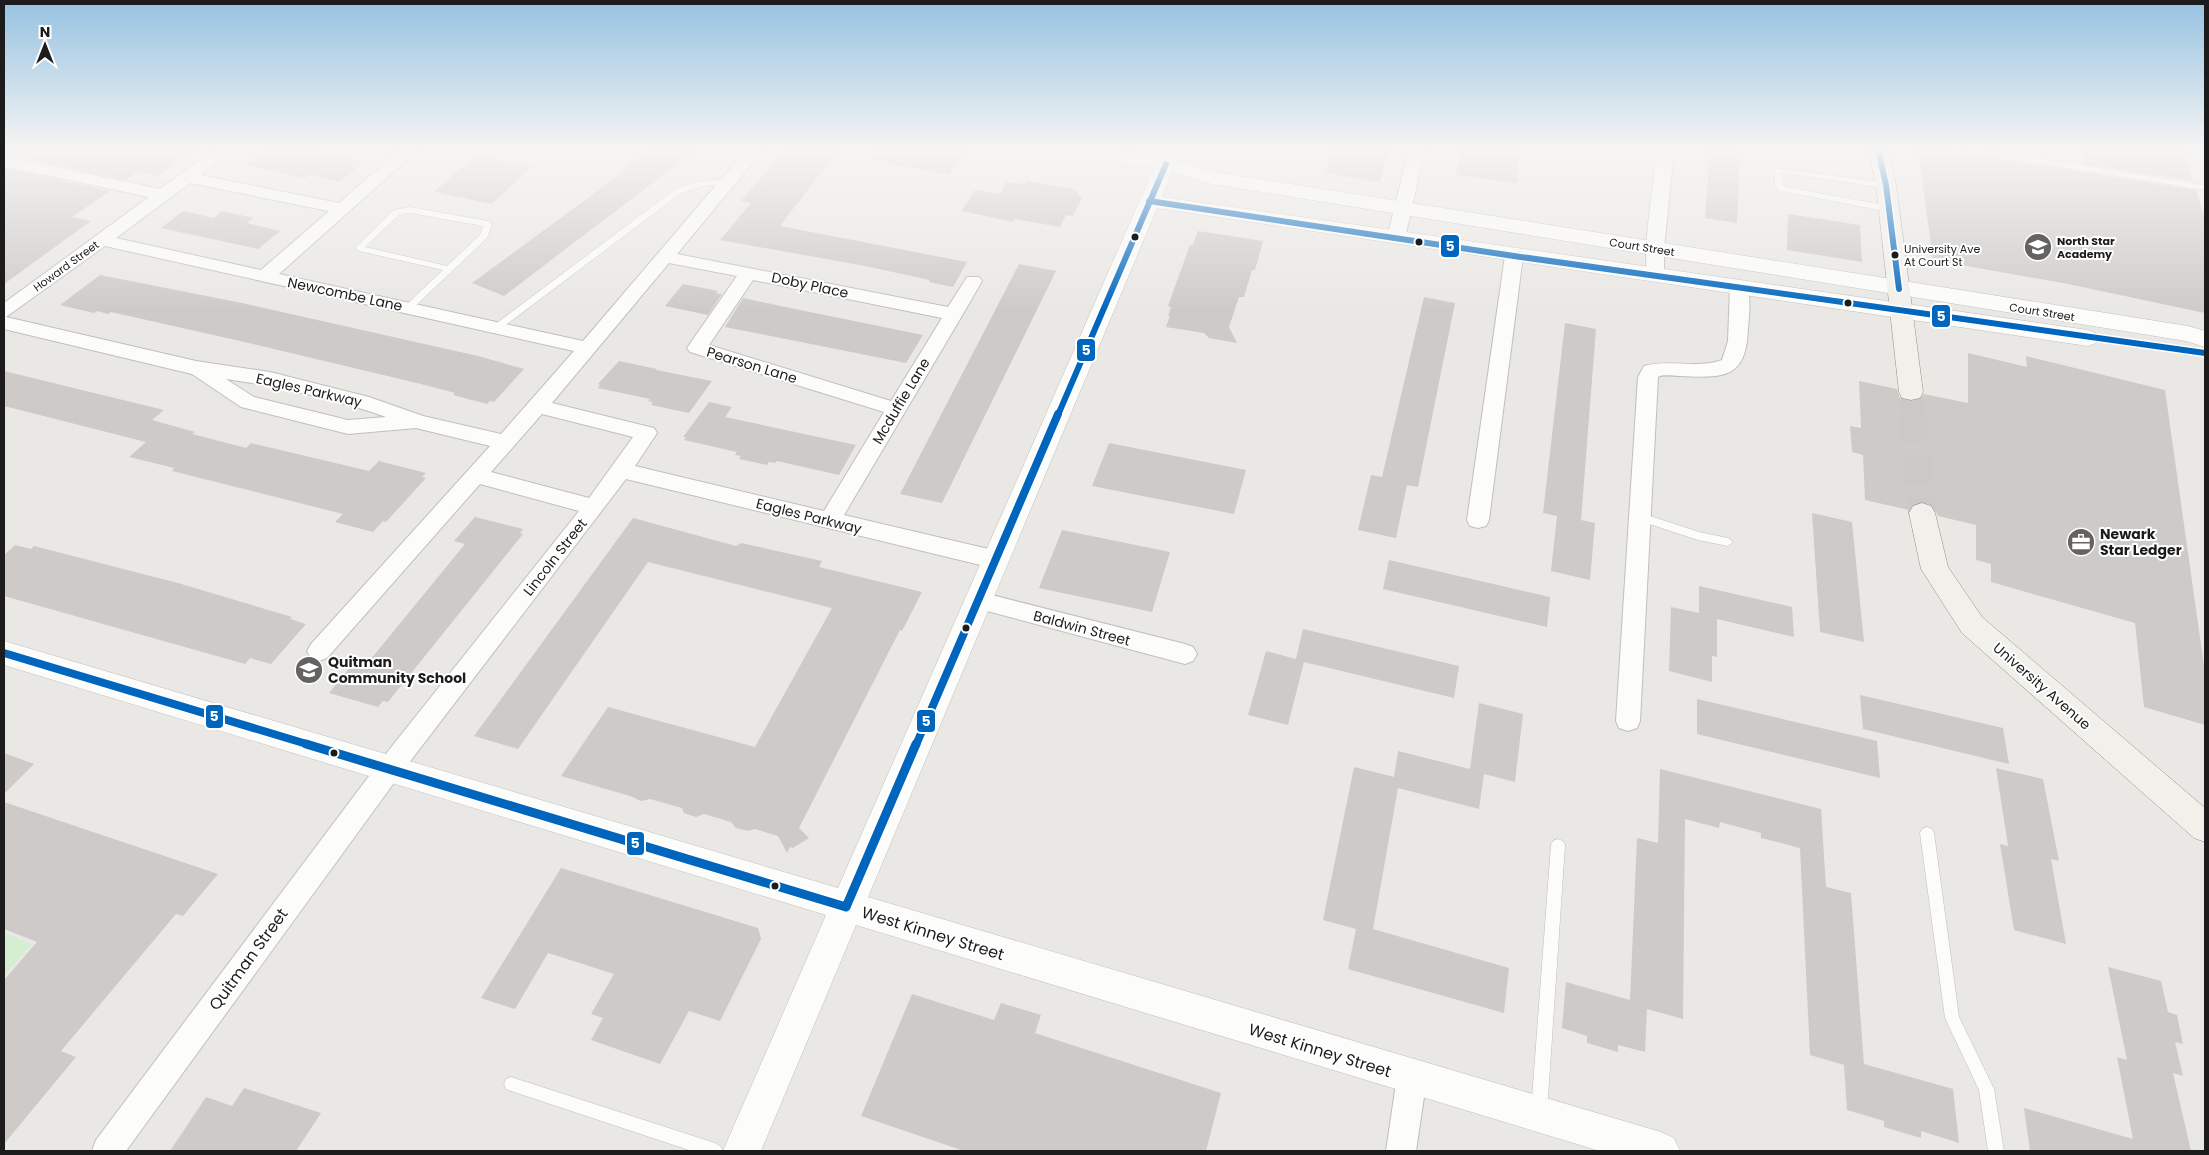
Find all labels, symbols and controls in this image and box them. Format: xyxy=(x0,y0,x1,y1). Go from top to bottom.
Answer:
north arrow xyxy=(20,20,70,70)
text: N xyxy=(40,22,50,42)
unlabelled marker xyxy=(1130,232,1140,242)
school or university icon: North Star Academy xyxy=(2023,232,2053,262)
place label: North Star Academy xyxy=(2057,233,2115,262)
line badge: 5 xyxy=(1440,234,1460,258)
street label: Court Street xyxy=(1608,234,1676,260)
text: 5 xyxy=(1445,236,1455,256)
street label: Howard Street xyxy=(30,237,102,295)
unlabelled marker xyxy=(1414,237,1424,247)
place label: University Ave At Court St xyxy=(1904,241,1980,270)
marker: University Ave At Court St xyxy=(1890,250,1900,260)
street label: Doby Place xyxy=(770,267,851,303)
street label: Newcombe Lane xyxy=(286,272,405,316)
unlabelled marker xyxy=(1843,298,1853,308)
street label: Court Street xyxy=(2008,299,2076,325)
line badge: 5 xyxy=(1931,304,1951,328)
text: 5 xyxy=(1936,306,1946,326)
line badge: 5 xyxy=(1076,338,1096,362)
text: 5 xyxy=(1081,340,1091,360)
street label: Pearson Lane xyxy=(704,342,800,388)
street label: Mcduffie Lane xyxy=(867,354,935,448)
street label: Eagles Parkway xyxy=(254,368,364,412)
street label: Eagles Parkway xyxy=(754,493,864,539)
street label: Lincoln Street xyxy=(518,514,592,600)
place label: Newark Star Ledger xyxy=(2100,524,2182,560)
office icon: Newark Star Ledger xyxy=(2066,527,2096,557)
street label: Baldwin Street xyxy=(1031,605,1133,651)
unlabelled marker xyxy=(961,623,971,633)
street label: University Avenue xyxy=(1989,638,2095,734)
place label: Quitman Community School xyxy=(328,652,466,688)
school or university icon: Quitman Community School xyxy=(294,655,324,685)
line badge: 5 xyxy=(205,704,224,729)
text: 5 xyxy=(209,706,219,726)
line badge: 5 xyxy=(916,709,936,733)
text: 5 xyxy=(921,711,931,731)
unlabelled marker xyxy=(329,748,339,758)
line badge: 5 xyxy=(626,831,645,856)
text: 5 xyxy=(630,833,640,853)
unlabelled marker xyxy=(770,881,780,891)
street label: West Kinney Street xyxy=(859,901,1007,966)
street label: Quitman Street xyxy=(203,903,293,1015)
street label: West Kinney Street xyxy=(1246,1018,1394,1083)

